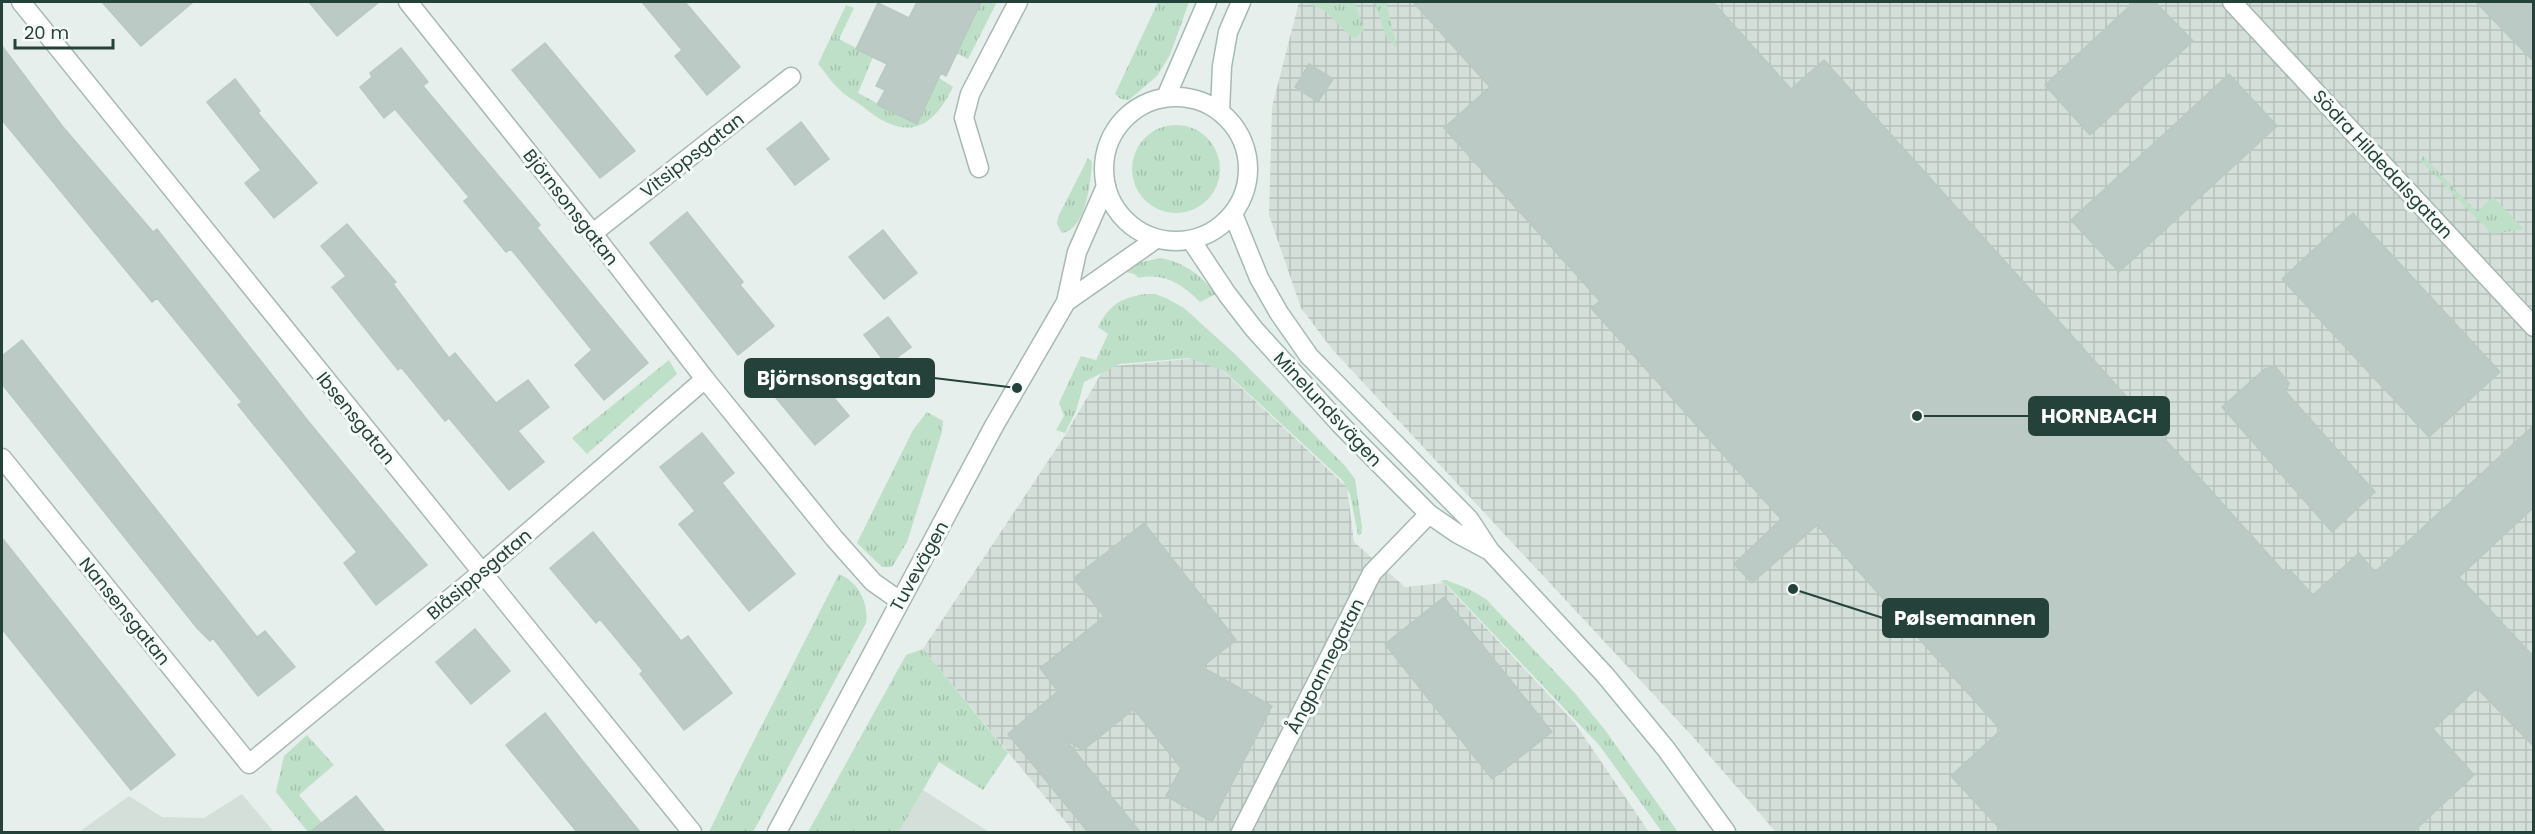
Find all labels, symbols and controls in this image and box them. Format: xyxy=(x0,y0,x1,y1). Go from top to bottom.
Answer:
scale bar xyxy=(15,12,112,50)
text: 20 m xyxy=(24,20,69,45)
street label: Södra Hildedalsgatan xyxy=(2307,84,2459,244)
street label: Vitsippsgatan xyxy=(635,107,749,203)
street label: Björnsonsgatan xyxy=(518,143,624,271)
street label: Minelundsvägen xyxy=(1268,346,1388,472)
callout: Björnsonsgatan xyxy=(745,359,934,397)
text: Björnsonsgatan xyxy=(757,364,921,392)
street label: Ibsensgatan xyxy=(311,366,401,470)
callout: HORNBACH xyxy=(2029,397,2169,435)
text: HORNBACH xyxy=(2041,402,2157,430)
street label: Tuvevägen xyxy=(884,516,954,616)
street label: Blåsippsgatan xyxy=(421,523,537,625)
street label: Nansensgatan xyxy=(74,552,176,670)
street label: Ångpannegatan xyxy=(1280,594,1370,738)
callout: Pølsemannen xyxy=(1883,599,2048,637)
text: Pølsemannen xyxy=(1894,604,2036,632)

